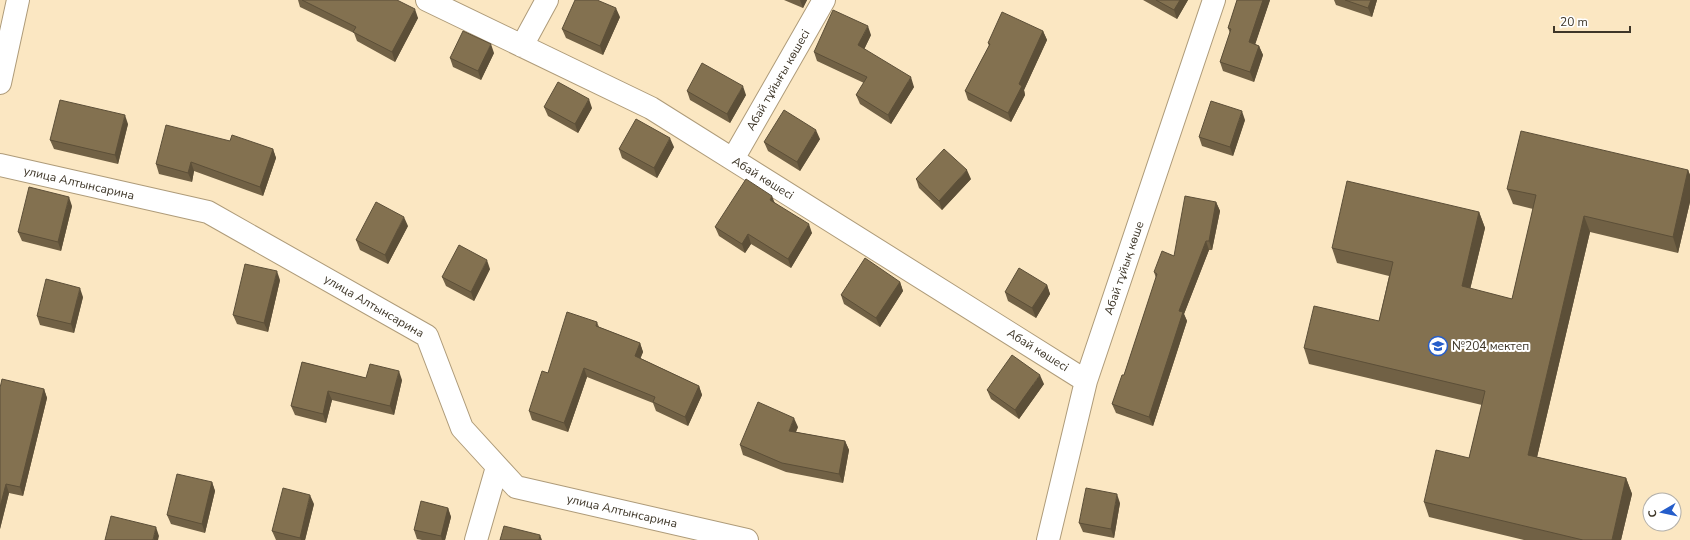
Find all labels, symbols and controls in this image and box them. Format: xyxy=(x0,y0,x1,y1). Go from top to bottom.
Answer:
scale bar xyxy=(1554,8,1630,34)
text: 20 m xyxy=(1560,14,1588,30)
street label: Абай тұйығы көшесі xyxy=(743,26,814,133)
street label: Абай көшесі xyxy=(729,153,797,203)
street label: улица Алтынсарина xyxy=(22,162,136,204)
street label: Абай тұйық көше xyxy=(1100,219,1148,317)
street label: улица Алтынсарина xyxy=(321,271,427,341)
street label: Абай көшесі xyxy=(1004,325,1072,375)
school or university icon: №204 мектеп xyxy=(1427,335,1449,357)
place label: №204 мектеп xyxy=(1452,338,1529,354)
street label: улица Алтынсарина xyxy=(565,490,679,532)
north arrow xyxy=(1642,492,1682,532)
text: С xyxy=(1645,508,1661,518)

